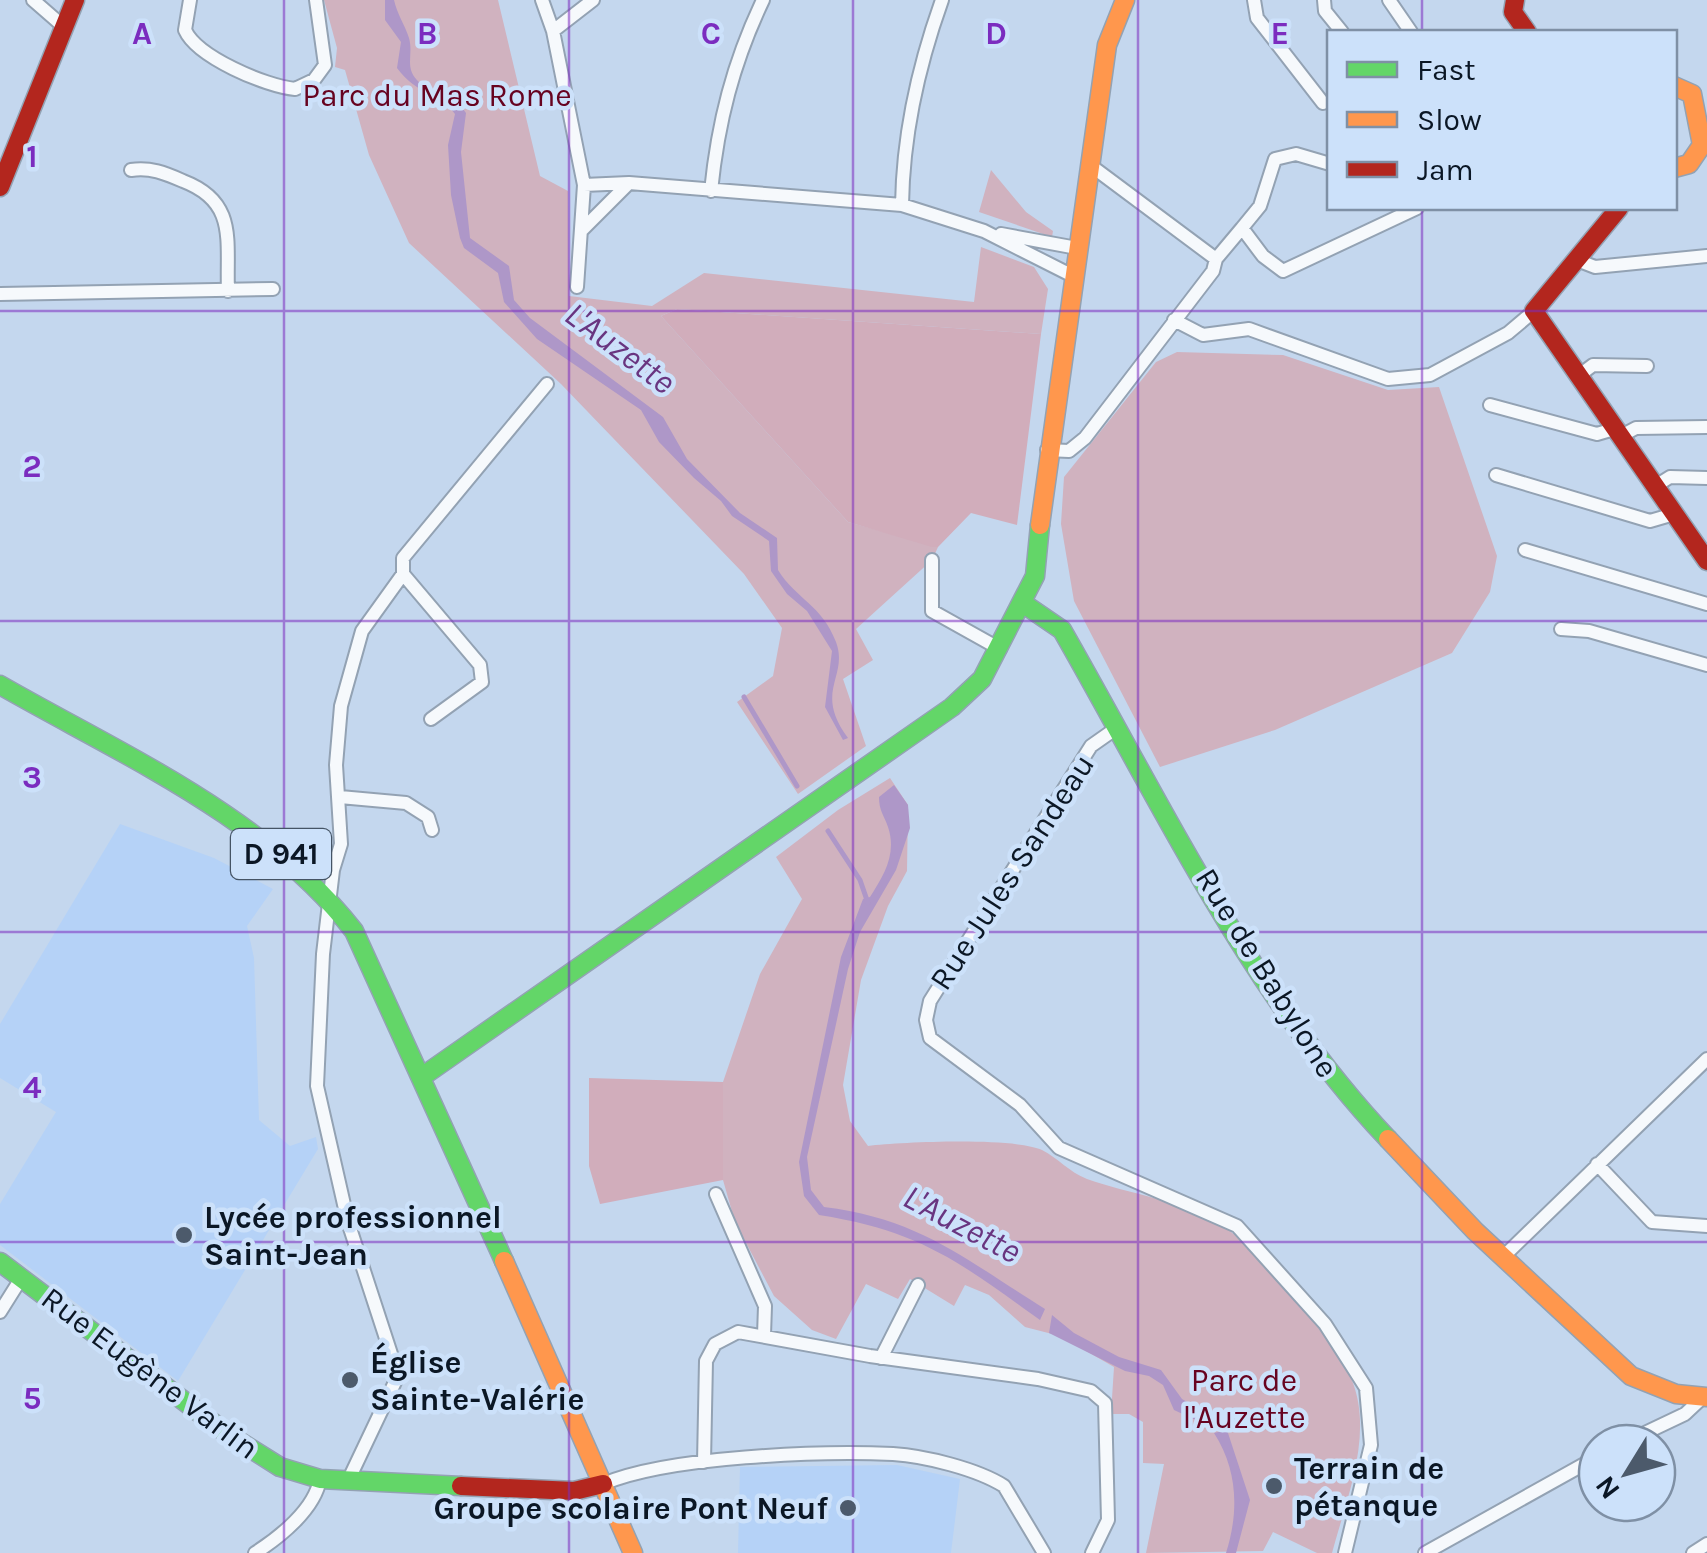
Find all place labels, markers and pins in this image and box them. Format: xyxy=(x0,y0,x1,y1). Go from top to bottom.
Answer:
place label: Lycée professionnel Saint-Jean xyxy=(204,1199,502,1273)
marker: Lycée professionnel Saint-Jean xyxy=(173,1224,195,1246)
place label: Église Sainte-Valérie xyxy=(370,1342,585,1418)
marker: Église Sainte-Valérie xyxy=(339,1369,361,1391)
place label: Terrain de pétanque xyxy=(1294,1450,1444,1524)
marker: Terrain de pétanque xyxy=(1263,1475,1285,1497)
place label: Groupe scolaire Pont Neuf xyxy=(433,1490,828,1527)
marker: Groupe scolaire Pont Neuf xyxy=(837,1497,859,1519)

